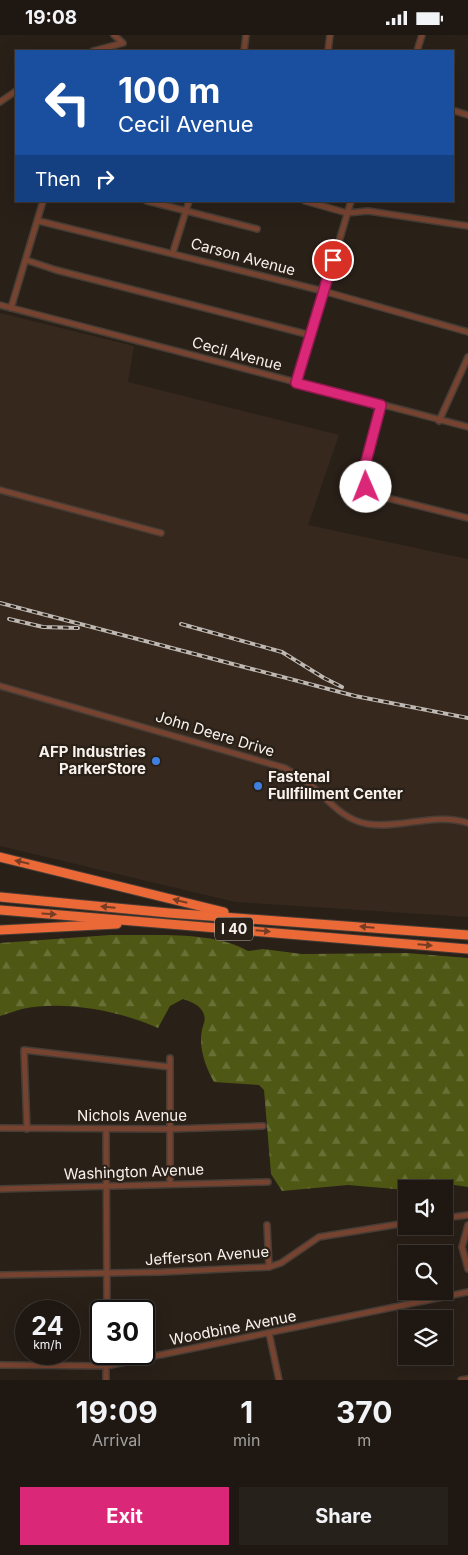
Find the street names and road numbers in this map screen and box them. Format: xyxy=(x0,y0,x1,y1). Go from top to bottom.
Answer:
street label: Carson Avenue xyxy=(189,233,298,280)
street label: Cecil Avenue xyxy=(190,332,284,375)
street label: John Deere Drive xyxy=(153,706,277,761)
road number: I 40 xyxy=(215,917,253,941)
street label: Nichols Avenue xyxy=(77,1106,187,1125)
street label: Washington Avenue xyxy=(63,1160,204,1183)
street label: Jefferson Avenue xyxy=(144,1242,270,1269)
street label: Woodbine Avenue xyxy=(168,1306,298,1349)

